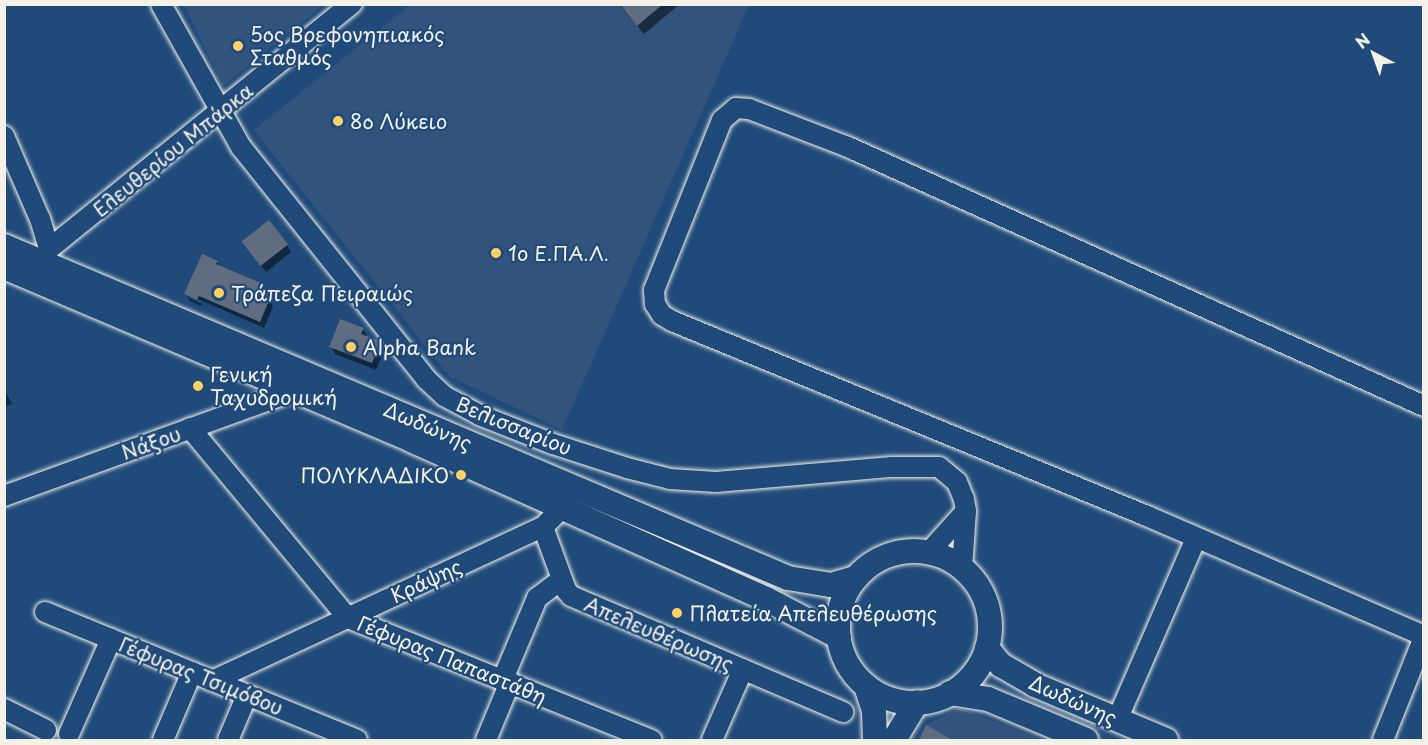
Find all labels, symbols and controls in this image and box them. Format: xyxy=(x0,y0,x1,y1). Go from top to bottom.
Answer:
place label: 5ος Βρεφονηπιακός Σταθμός xyxy=(250,22,445,69)
north arrow xyxy=(1344,24,1404,84)
text: N xyxy=(1350,27,1375,54)
marker: 5ος Βρεφονηπιακός Σταθμός xyxy=(231,39,245,53)
street label: Ελευθερίου Μπάρκα xyxy=(88,78,258,222)
place label: 8ο Λύκειο xyxy=(350,109,448,133)
marker: 8ο Λύκειο xyxy=(331,114,345,128)
place label: 1ο Ε.ΠΑ.Λ. xyxy=(508,241,609,265)
marker: 1ο Ε.ΠΑ.Λ. xyxy=(489,246,503,260)
place label: Τράπεζα Πειραιώς xyxy=(231,281,414,305)
marker: Τράπεζα Πειραιώς xyxy=(212,286,226,300)
place label: Alpha Bank xyxy=(363,335,476,359)
marker: Alpha Bank xyxy=(344,340,358,354)
place label: Γενική Ταχυδρομική xyxy=(210,362,337,409)
marker: Γενική Ταχυδρομική xyxy=(191,379,205,393)
street label: Βελισσαρίου xyxy=(453,392,575,460)
street label: Δωδώνης xyxy=(380,397,476,455)
street label: Νάξου xyxy=(118,421,184,465)
place label: ΠΟΛΥΚΛΑΔΙΚΟ xyxy=(301,463,449,487)
marker: ΠΟΛΥΚΛΑΔΙΚΟ xyxy=(454,468,468,482)
street label: Κράψης xyxy=(387,554,465,608)
street label: Απελευθέρωσης xyxy=(581,592,737,676)
place label: Πλατεία Απελευθέρωσης xyxy=(689,601,937,625)
marker: Πλατεία Απελευθέρωσης xyxy=(670,606,684,620)
street label: Γέφυρας Παπαστάθη xyxy=(354,611,550,709)
street label: Γέφυρας Τσιμόβου xyxy=(115,632,287,720)
street label: Δωδώνης xyxy=(1025,670,1121,730)

